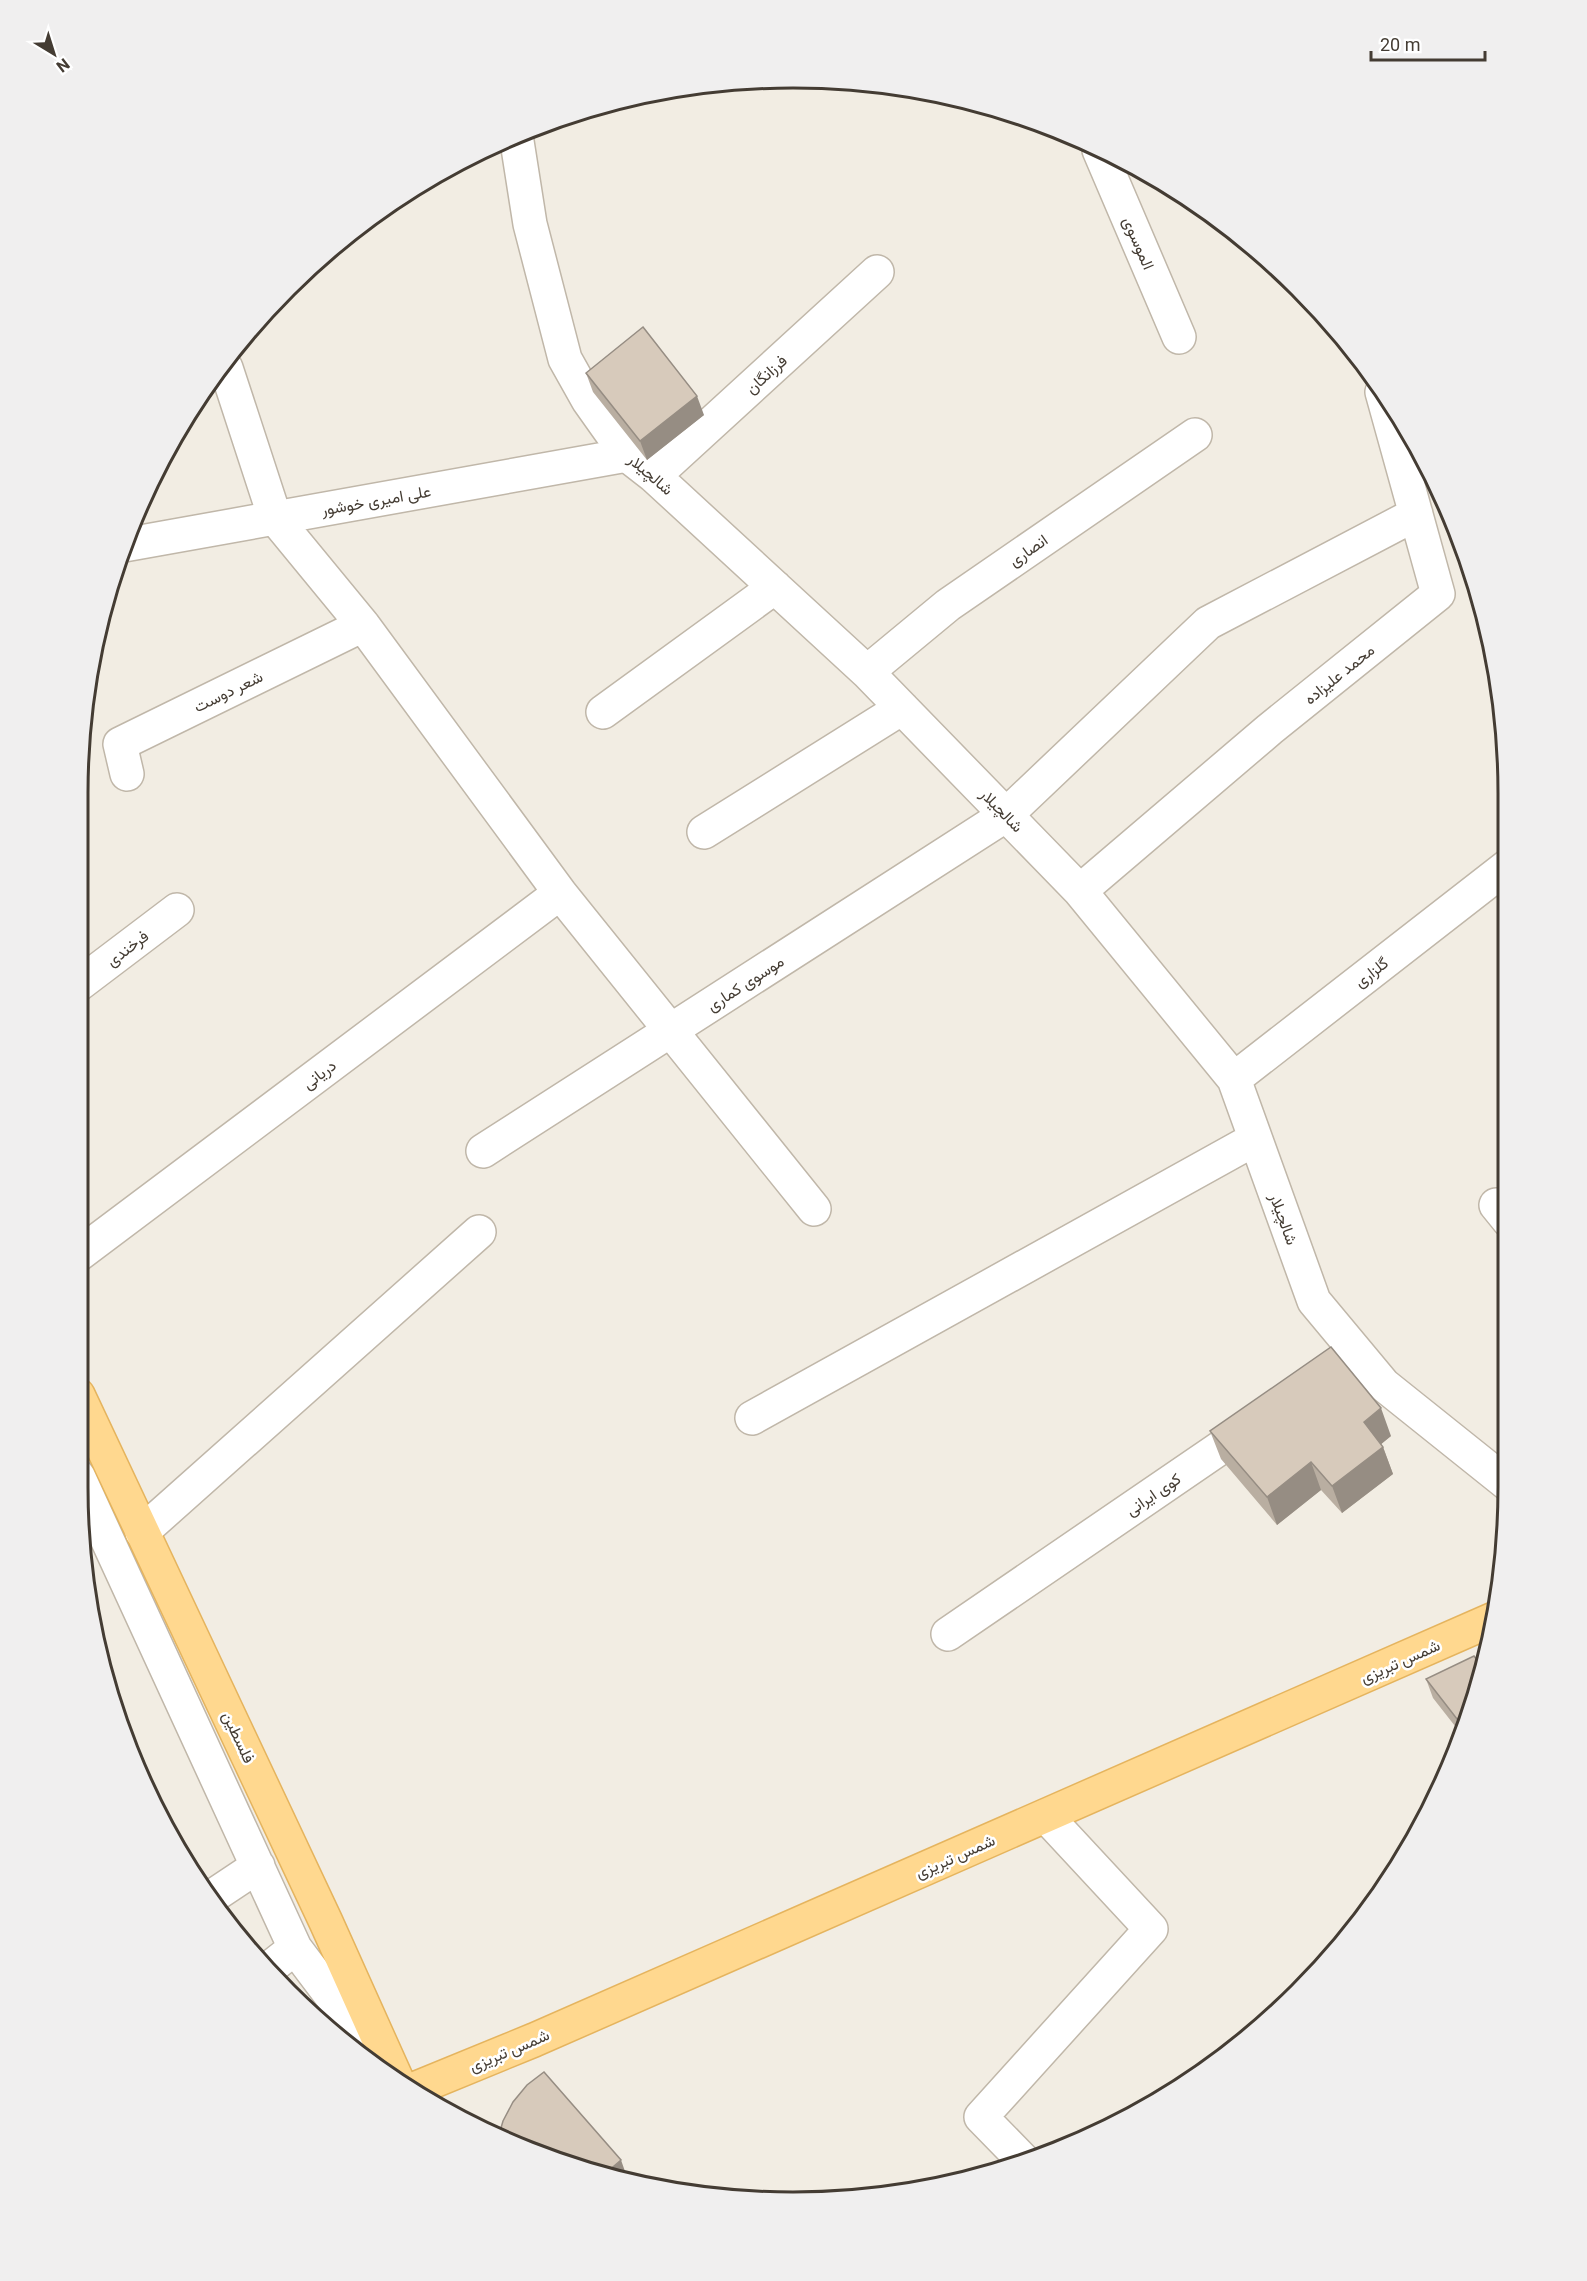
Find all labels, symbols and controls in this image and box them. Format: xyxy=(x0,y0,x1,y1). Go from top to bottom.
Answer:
north arrow xyxy=(24,24,84,84)
scale bar xyxy=(1371,24,1485,62)
text: 20 m xyxy=(1380,34,1420,55)
text: N xyxy=(53,54,73,76)
street label: الموسوی xyxy=(1118,214,1158,273)
street label: فرزانگان xyxy=(742,351,792,399)
street label: شالچیلار xyxy=(622,449,677,501)
street label: علی امیری خوشور xyxy=(319,482,432,521)
street label: انصاری xyxy=(1005,530,1052,571)
street label: محمد علیزاده xyxy=(1300,640,1379,709)
street label: شعر دوست xyxy=(191,667,266,717)
street label: شالچیلار xyxy=(974,784,1027,837)
street label: فرخندی xyxy=(102,926,153,971)
street label: موسوی کماری xyxy=(703,952,788,1016)
street label: گلزاری xyxy=(1351,953,1393,992)
street label: دریانی xyxy=(299,1056,340,1094)
street label: شالچیلار xyxy=(1263,1190,1302,1248)
street label: کوی ایرانی xyxy=(1122,1469,1185,1521)
street label: شمس تبریزی xyxy=(1357,1635,1443,1688)
street label: فلسطین xyxy=(217,1708,259,1766)
street label: شمس تبریزی xyxy=(912,1830,998,1883)
street label: شمس تبریزی xyxy=(466,2025,553,2077)

